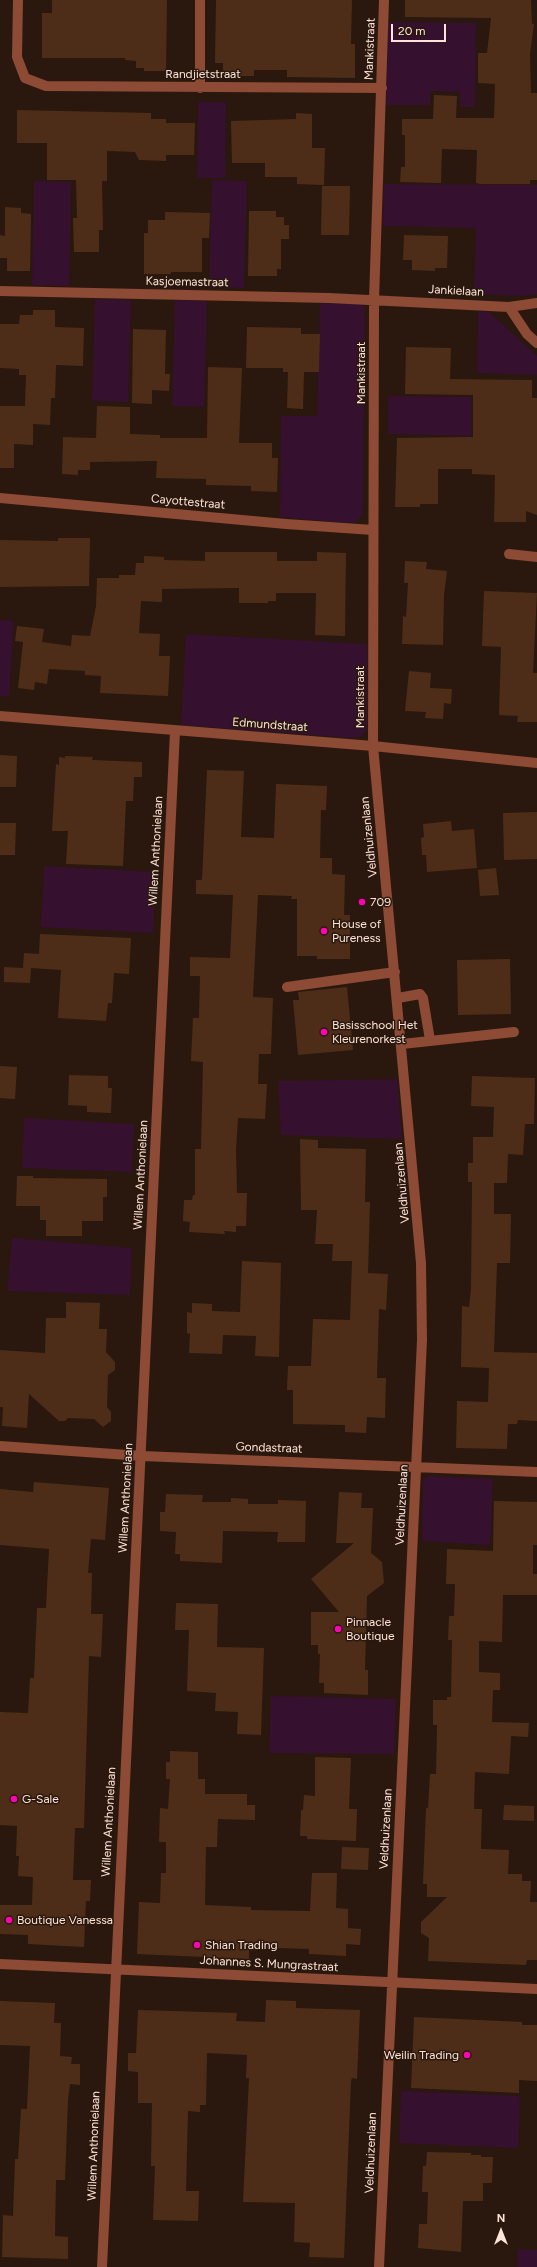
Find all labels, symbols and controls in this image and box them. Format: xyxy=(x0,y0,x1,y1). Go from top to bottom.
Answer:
scale bar xyxy=(393,16,448,42)
street label: Mankistraat xyxy=(362,18,378,80)
text: 20 m xyxy=(398,24,426,38)
street label: Randjietstraat xyxy=(165,67,241,81)
street label: Kasjoemastraat xyxy=(145,274,229,290)
street label: Jankielaan xyxy=(428,282,484,300)
street label: Mankistraat xyxy=(354,342,368,404)
street label: Cayottestraat xyxy=(150,492,226,512)
street label: Mankistraat xyxy=(353,666,367,728)
street label: Edmundstraat xyxy=(232,715,308,735)
street label: Willem Anthonielaan xyxy=(146,796,166,906)
street label: Veldhuizenlaan xyxy=(358,796,380,878)
place label: 709 xyxy=(370,895,391,909)
marker: 709 xyxy=(357,897,367,907)
place label: House of Pureness xyxy=(332,917,381,945)
marker: House of Pureness xyxy=(319,926,329,936)
place label: Basisschool Het Kleurenorkest xyxy=(332,1018,418,1046)
marker: Basisschool Het Kleurenorkest xyxy=(319,1027,329,1037)
street label: Willem Anthonielaan xyxy=(131,1120,151,1230)
street label: Veldhuizenlaan xyxy=(391,1142,413,1224)
street label: Gondastraat xyxy=(235,1440,303,1456)
street label: Willem Anthonielaan xyxy=(116,1443,136,1553)
street label: Veldhuizenlaan xyxy=(393,1464,411,1546)
place label: Pinnacle Boutique xyxy=(346,1615,394,1643)
marker: Pinnacle Boutique xyxy=(333,1624,343,1634)
street label: Willem Anthonielaan xyxy=(99,1767,119,1877)
street label: Veldhuizenlaan xyxy=(377,1788,395,1870)
place label: G-Sale xyxy=(22,1792,59,1806)
marker: G-Sale xyxy=(9,1794,19,1804)
place label: Boutique Vanessa xyxy=(17,1913,113,1927)
marker: Boutique Vanessa xyxy=(4,1915,14,1925)
place label: Shian Trading xyxy=(205,1938,277,1952)
marker: Shian Trading xyxy=(192,1940,202,1950)
street label: Johannes S. Mungrastraat xyxy=(199,1953,339,1975)
place label: Weilin Trading xyxy=(384,2048,459,2062)
marker: Weilin Trading xyxy=(462,2050,472,2060)
street label: Willem Anthonielaan xyxy=(85,2091,103,2201)
street label: Veldhuizenlaan xyxy=(362,2112,380,2194)
north arrow xyxy=(481,2211,521,2251)
text: N xyxy=(497,2212,505,2225)

